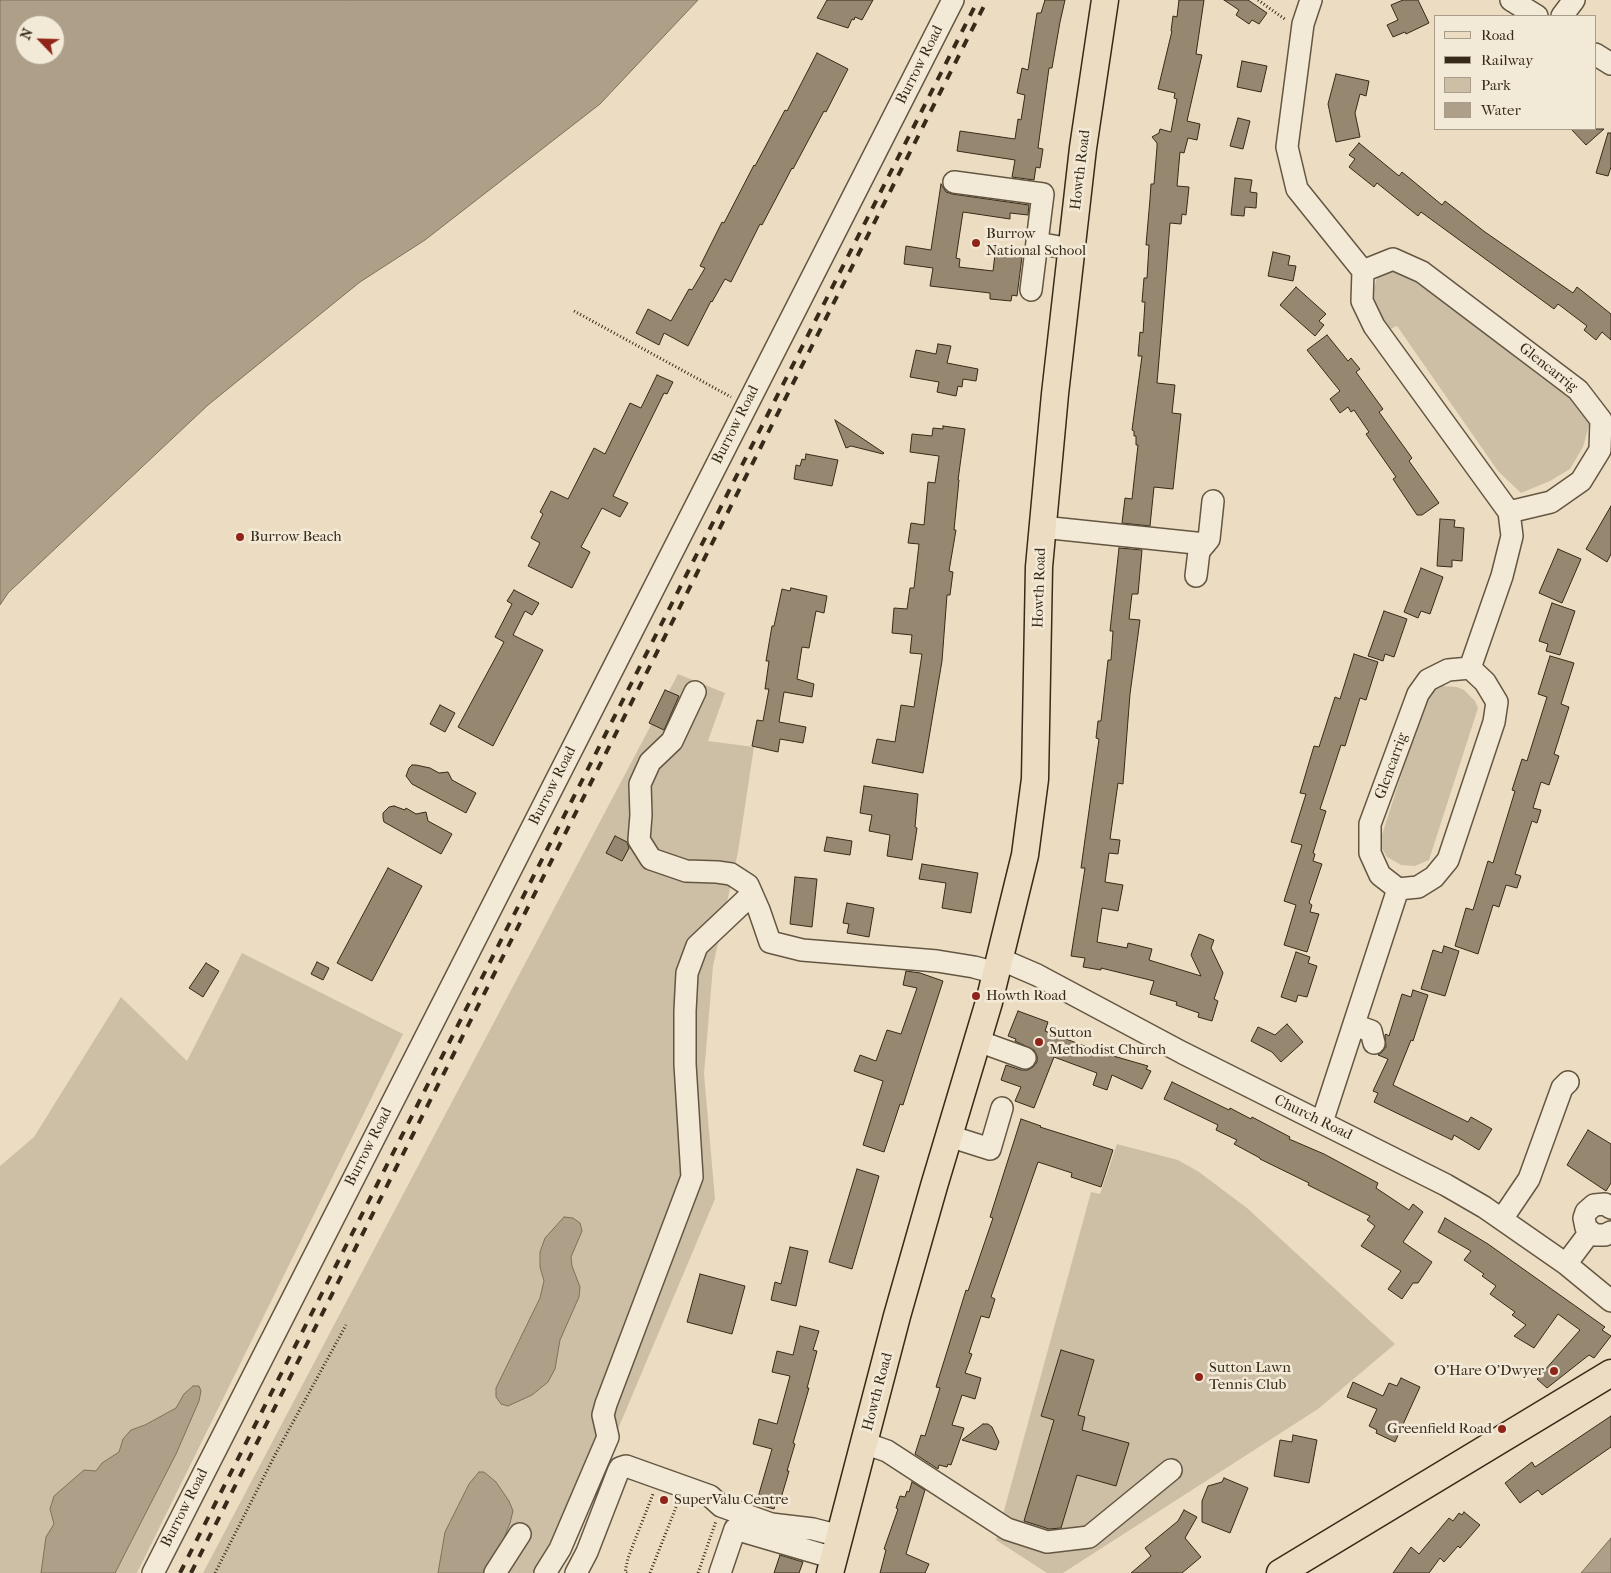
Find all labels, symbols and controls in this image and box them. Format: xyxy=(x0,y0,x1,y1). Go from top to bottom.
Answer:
north arrow xyxy=(15,15,65,65)
legend xyxy=(1434,15,1596,130)
street label: Burrow Road xyxy=(892,23,948,107)
text: N xyxy=(17,26,37,42)
text: Road xyxy=(1481,26,1514,44)
text: Railway xyxy=(1481,51,1533,69)
text: Park xyxy=(1481,76,1511,94)
text: Water xyxy=(1481,101,1521,119)
street label: Howth Road xyxy=(1067,129,1095,211)
place label: Burrow National School xyxy=(986,225,1086,260)
marker: Burrow National School xyxy=(970,237,982,249)
street label: Glencarrig xyxy=(1515,340,1581,396)
street label: Burrow Road xyxy=(708,383,764,467)
place label: Burrow Beach xyxy=(250,528,342,546)
marker: Burrow Beach xyxy=(234,531,246,543)
street label: Howth Road xyxy=(1030,547,1050,629)
street label: Glencarrig xyxy=(1372,730,1412,802)
street label: Burrow Road xyxy=(525,744,581,828)
place label: Howth Road xyxy=(986,987,1067,1005)
marker: Howth Road xyxy=(970,990,982,1002)
place label: Sutton Methodist Church xyxy=(1049,1024,1166,1059)
marker: Sutton Methodist Church xyxy=(1033,1036,1045,1048)
street label: Church Road xyxy=(1271,1091,1355,1145)
street label: Burrow Road xyxy=(341,1105,397,1189)
street label: Howth Road xyxy=(859,1351,897,1433)
place label: Sutton Lawn Tennis Club xyxy=(1209,1359,1291,1394)
place label: O'Hare O'Dwyer xyxy=(1434,1362,1544,1380)
marker: O'Hare O'Dwyer xyxy=(1548,1365,1560,1377)
marker: Sutton Lawn Tennis Club xyxy=(1193,1371,1205,1383)
place label: Greenfield Road xyxy=(1387,1420,1492,1438)
marker: Greenfield Road xyxy=(1496,1423,1508,1435)
street label: Burrow Road xyxy=(157,1466,213,1550)
place label: SuperValu Centre xyxy=(674,1491,788,1509)
marker: SuperValu Centre xyxy=(658,1494,670,1506)

